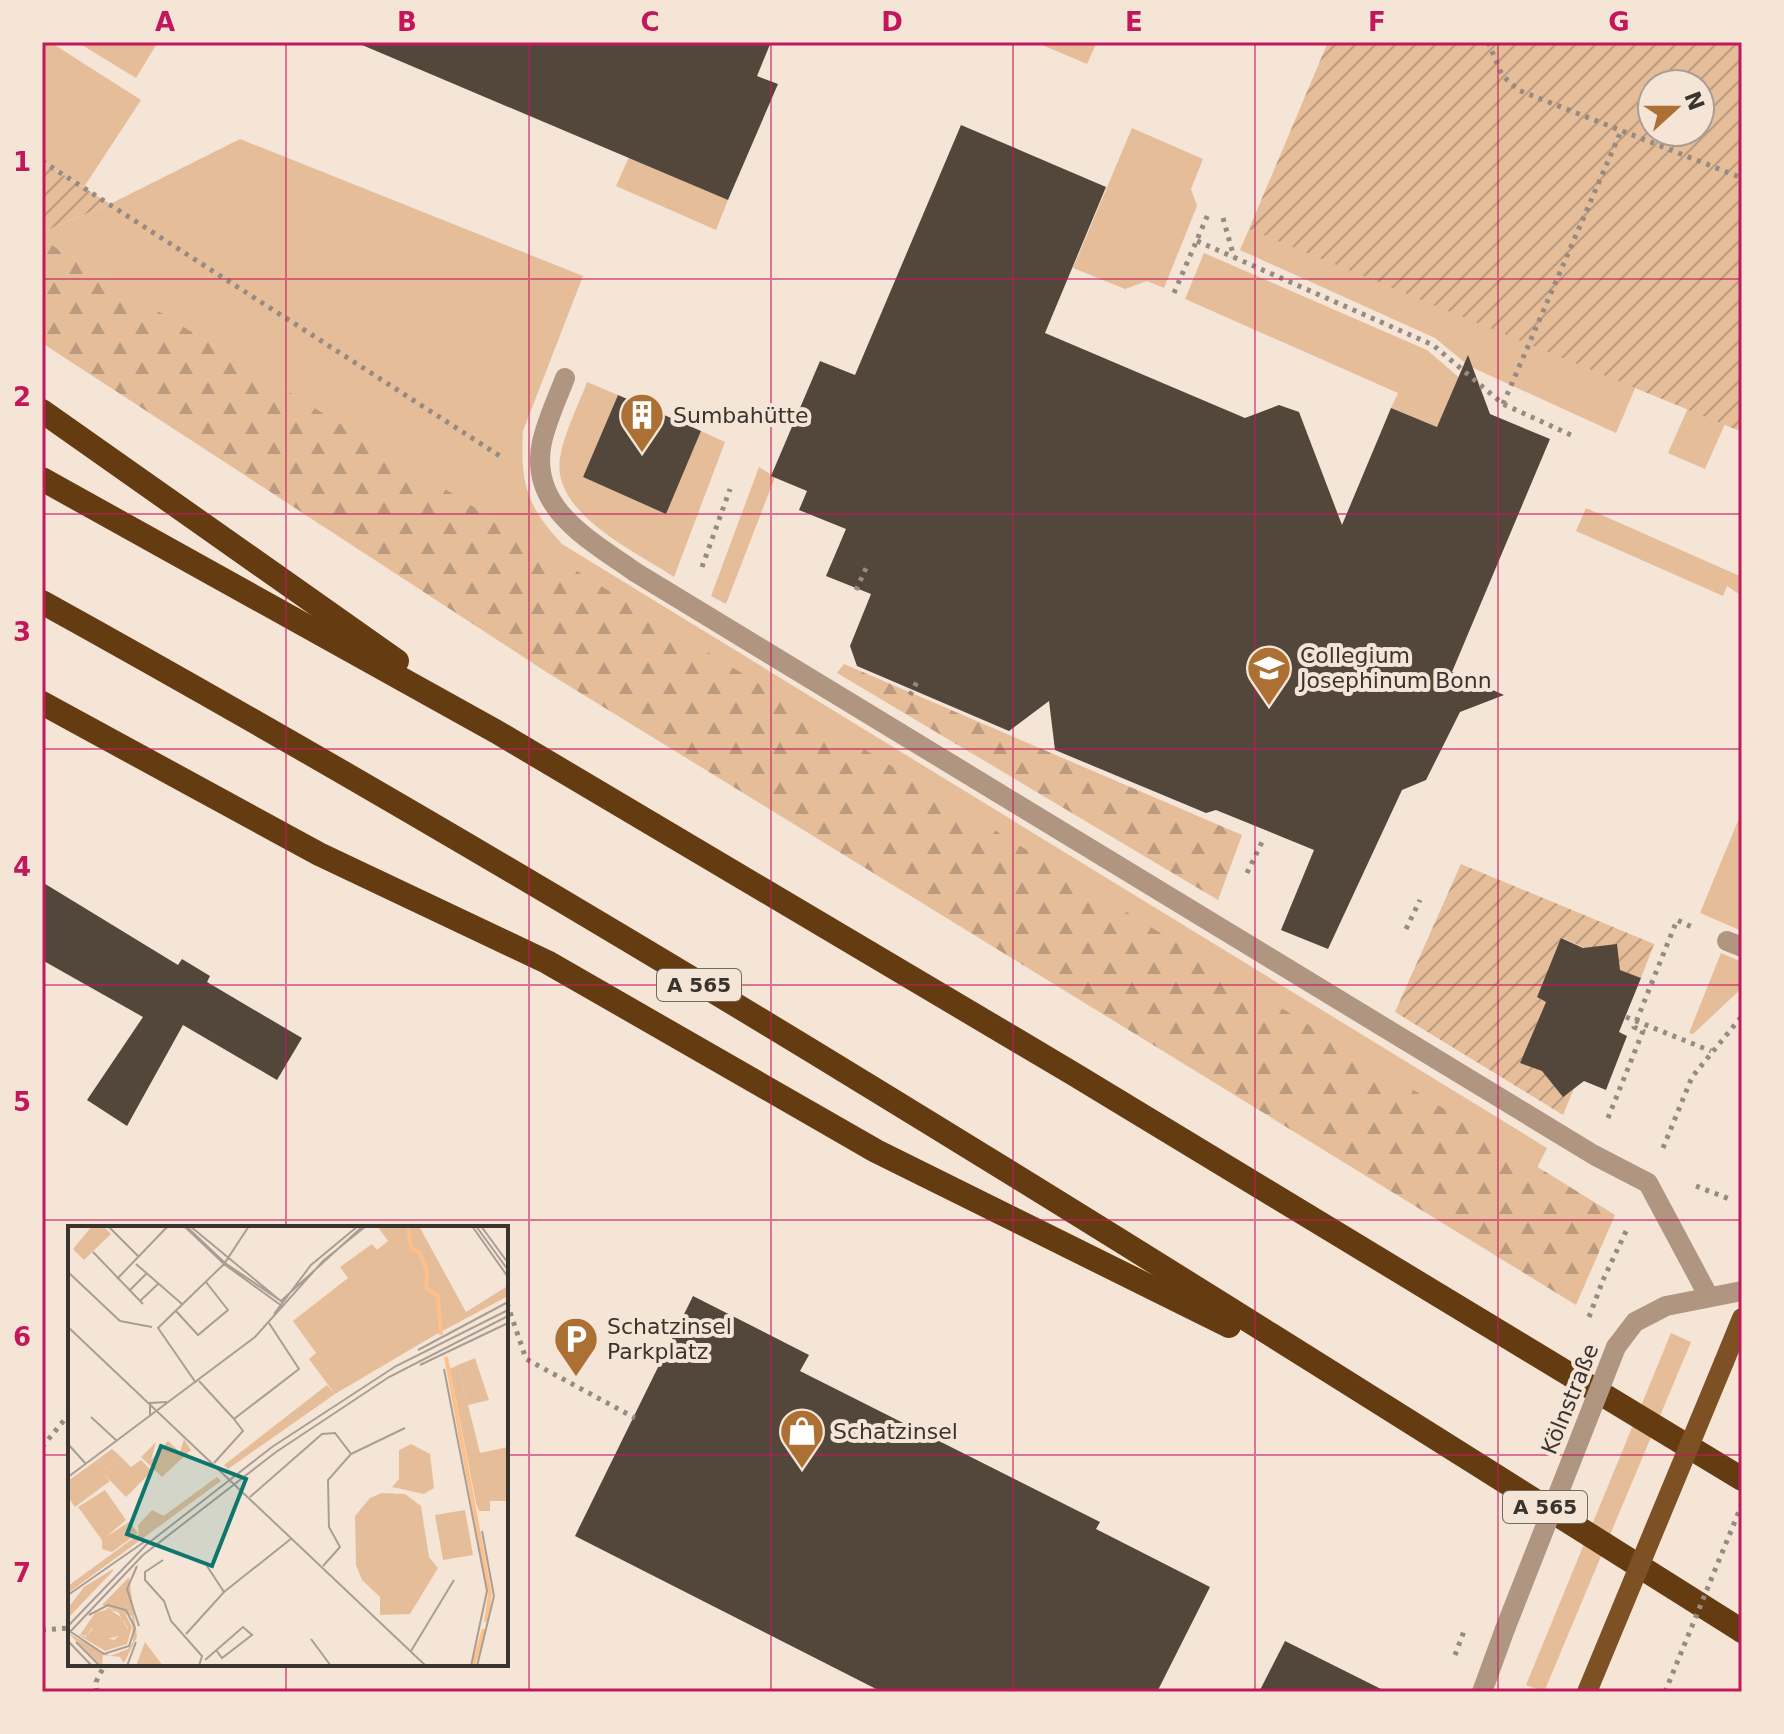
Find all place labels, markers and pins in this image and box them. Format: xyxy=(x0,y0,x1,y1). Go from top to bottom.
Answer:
building icon: Sumbahütte xyxy=(618,391,666,454)
place label: Sumbahütte xyxy=(673,403,808,428)
place label: Collegium Josephinum Bonn xyxy=(1298,643,1492,693)
school or university icon: Collegium Josephinum Bonn xyxy=(1245,644,1293,707)
place label: Schatzinsel Parkplatz xyxy=(607,1314,732,1364)
parking icon: Schatzinsel Parkplatz xyxy=(552,1315,600,1378)
shop icon: Schatzinsel xyxy=(778,1407,826,1470)
place label: Schatzinsel xyxy=(833,1419,958,1444)

